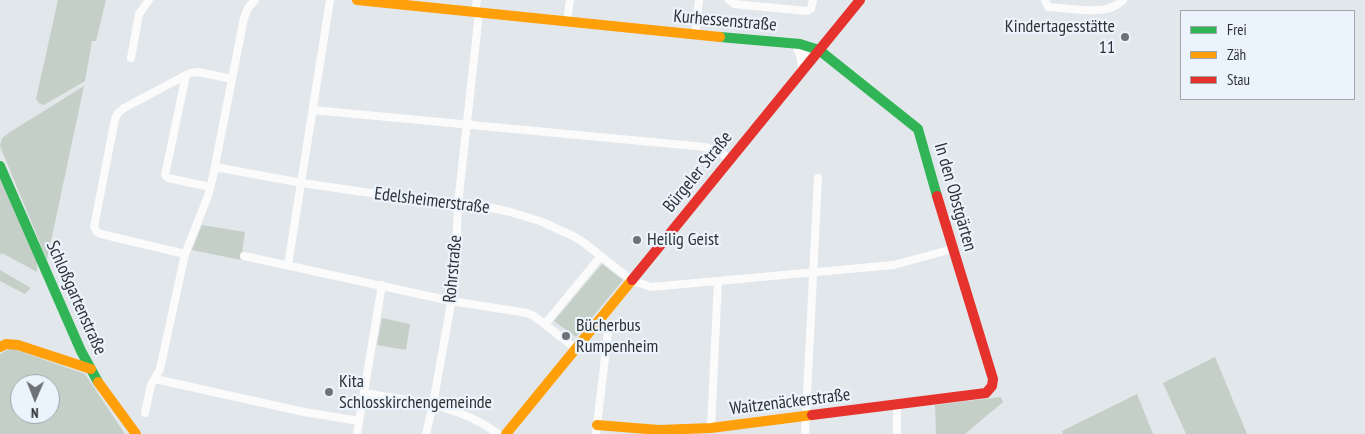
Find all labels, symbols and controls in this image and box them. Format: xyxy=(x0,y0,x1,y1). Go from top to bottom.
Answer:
street label: Kurhessenstraße xyxy=(673,6,777,36)
legend xyxy=(1180,10,1355,100)
place label: Kindertagesstätte 11 xyxy=(1005,16,1115,58)
text: Frei xyxy=(1227,20,1247,39)
marker: Kindertagesstätte 11 xyxy=(1119,31,1131,43)
text: Zäh xyxy=(1227,45,1246,64)
text: Stau xyxy=(1227,70,1250,89)
street label: Bürgeler Straße xyxy=(659,127,737,217)
street label: In den Obstgärten xyxy=(929,140,981,254)
street label: Edelsheimerstraße xyxy=(373,183,491,219)
place label: Heilig Geist xyxy=(647,229,719,251)
street label: Rohrstraße xyxy=(439,234,467,304)
marker: Heilig Geist xyxy=(631,234,643,246)
street label: Schloßgartenstraße xyxy=(41,238,111,358)
place label: Bücherbus Rumpenheim xyxy=(576,315,658,358)
marker: Bücherbus Rumpenheim xyxy=(560,330,572,342)
place label: Kita Schlosskirchengemeinde xyxy=(339,371,492,414)
north arrow xyxy=(10,374,60,424)
street label: Waitzenäckerstraße xyxy=(728,384,852,420)
marker: Kita Schlosskirchengemeinde xyxy=(323,386,335,398)
text: N xyxy=(31,404,39,422)

